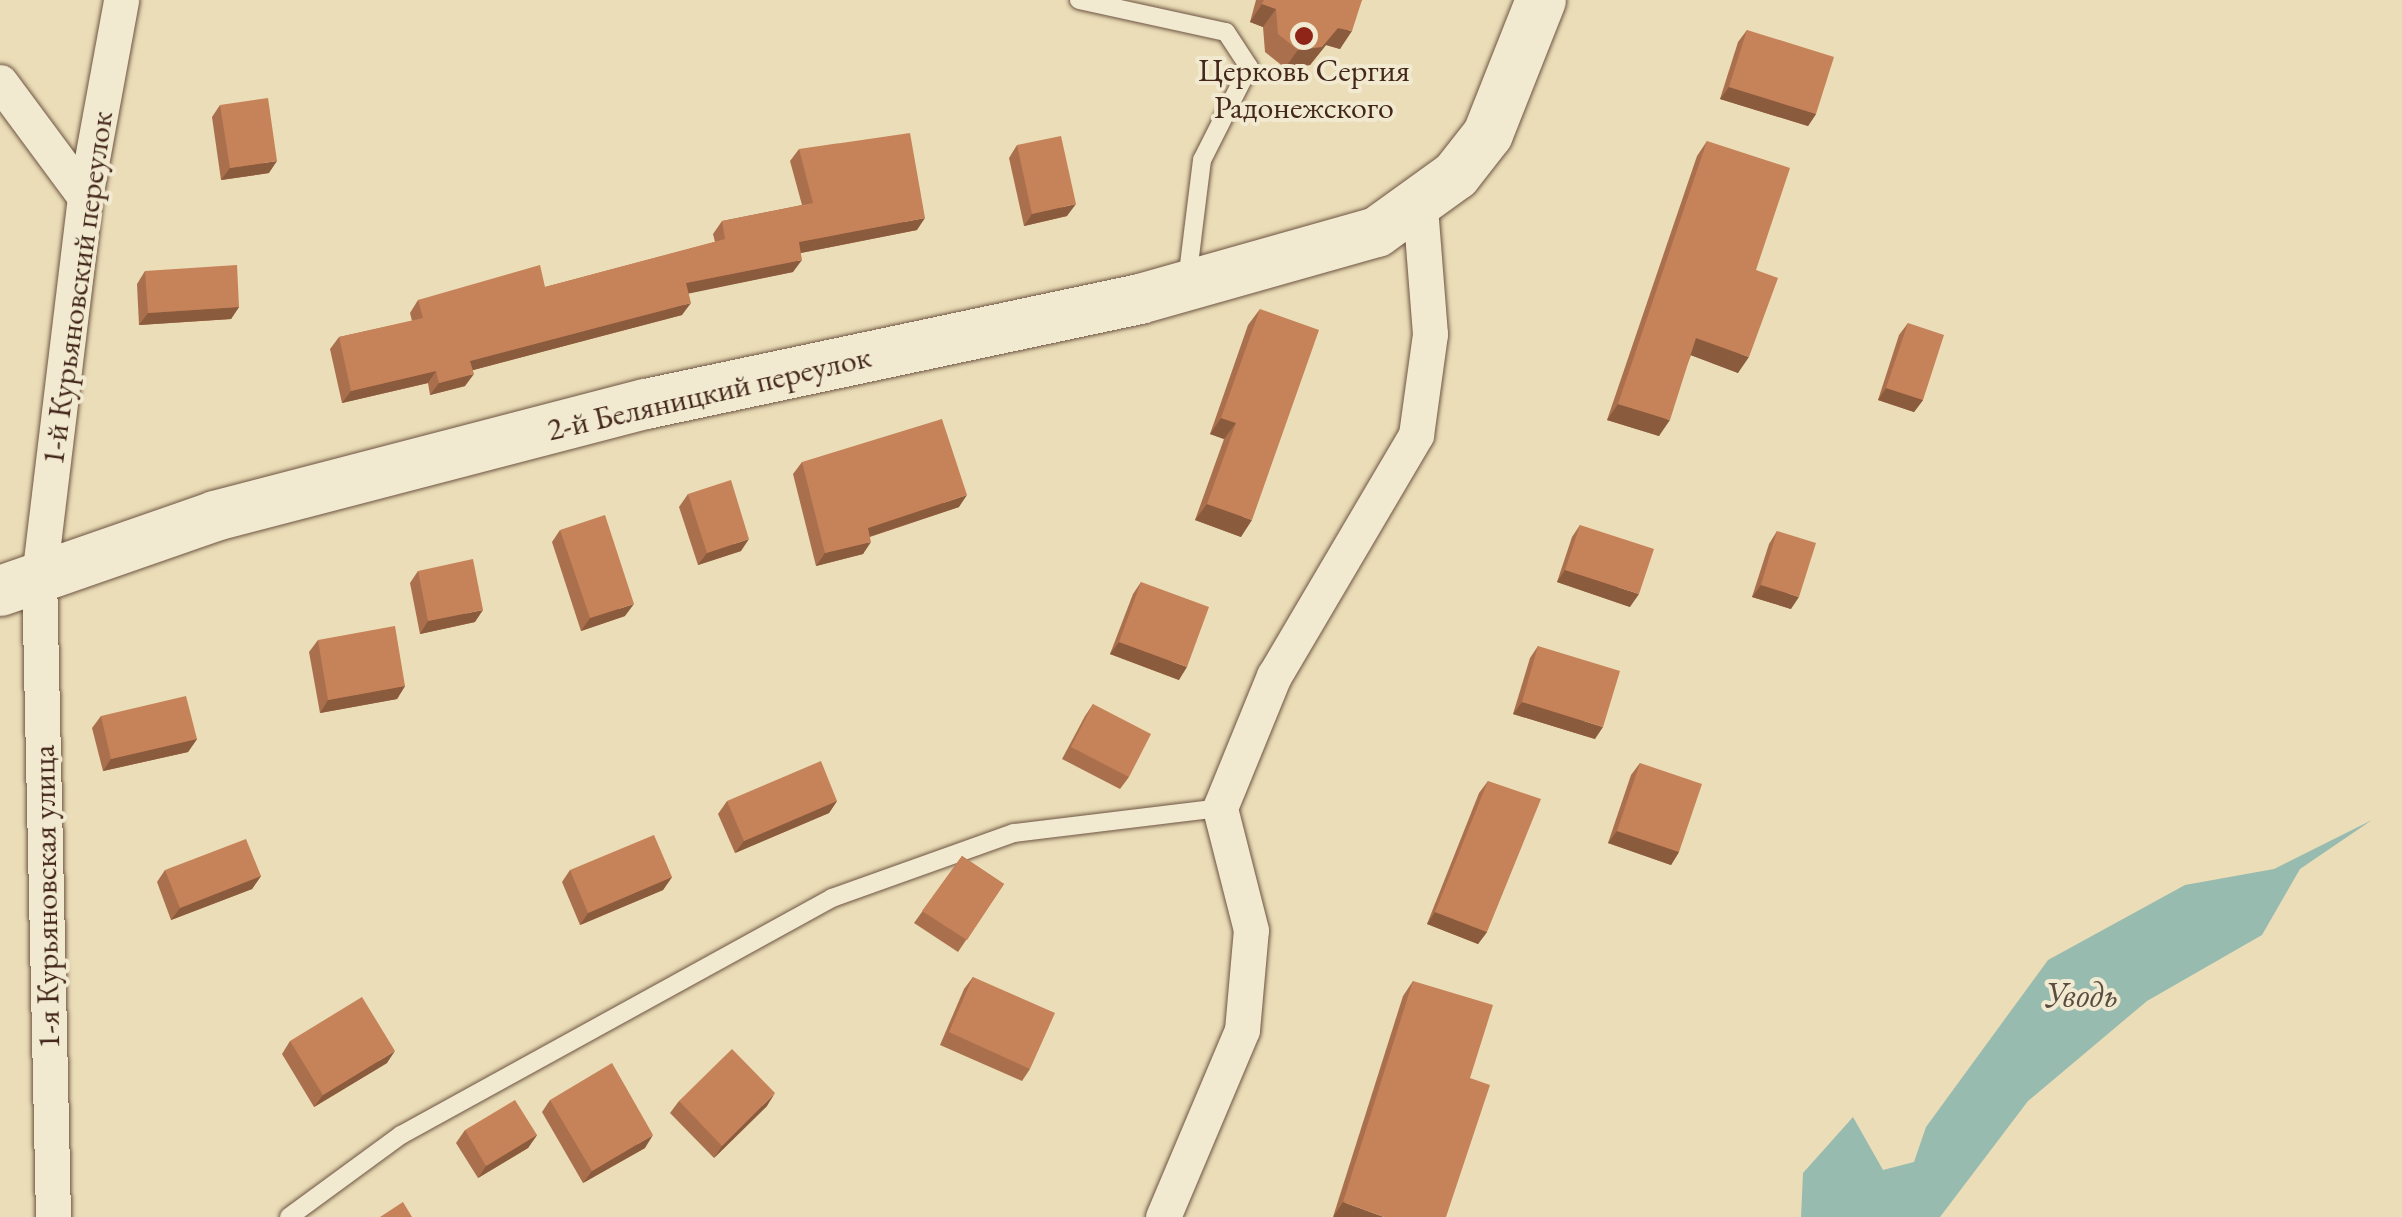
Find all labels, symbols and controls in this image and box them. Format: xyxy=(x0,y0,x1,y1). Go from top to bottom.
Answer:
marker: Церковь Сергия Радонежского xyxy=(1293,25,1315,47)
place label: Церковь Сергия Радонежского xyxy=(1198,52,1410,127)
street label: 1-й Курьяновский переулок xyxy=(33,109,121,467)
street label: 2-й Беляницкий переулок xyxy=(543,337,875,449)
street label: 1-я Курьяновская улица xyxy=(24,745,68,1049)
water label: Уводь xyxy=(2044,974,2118,1016)

